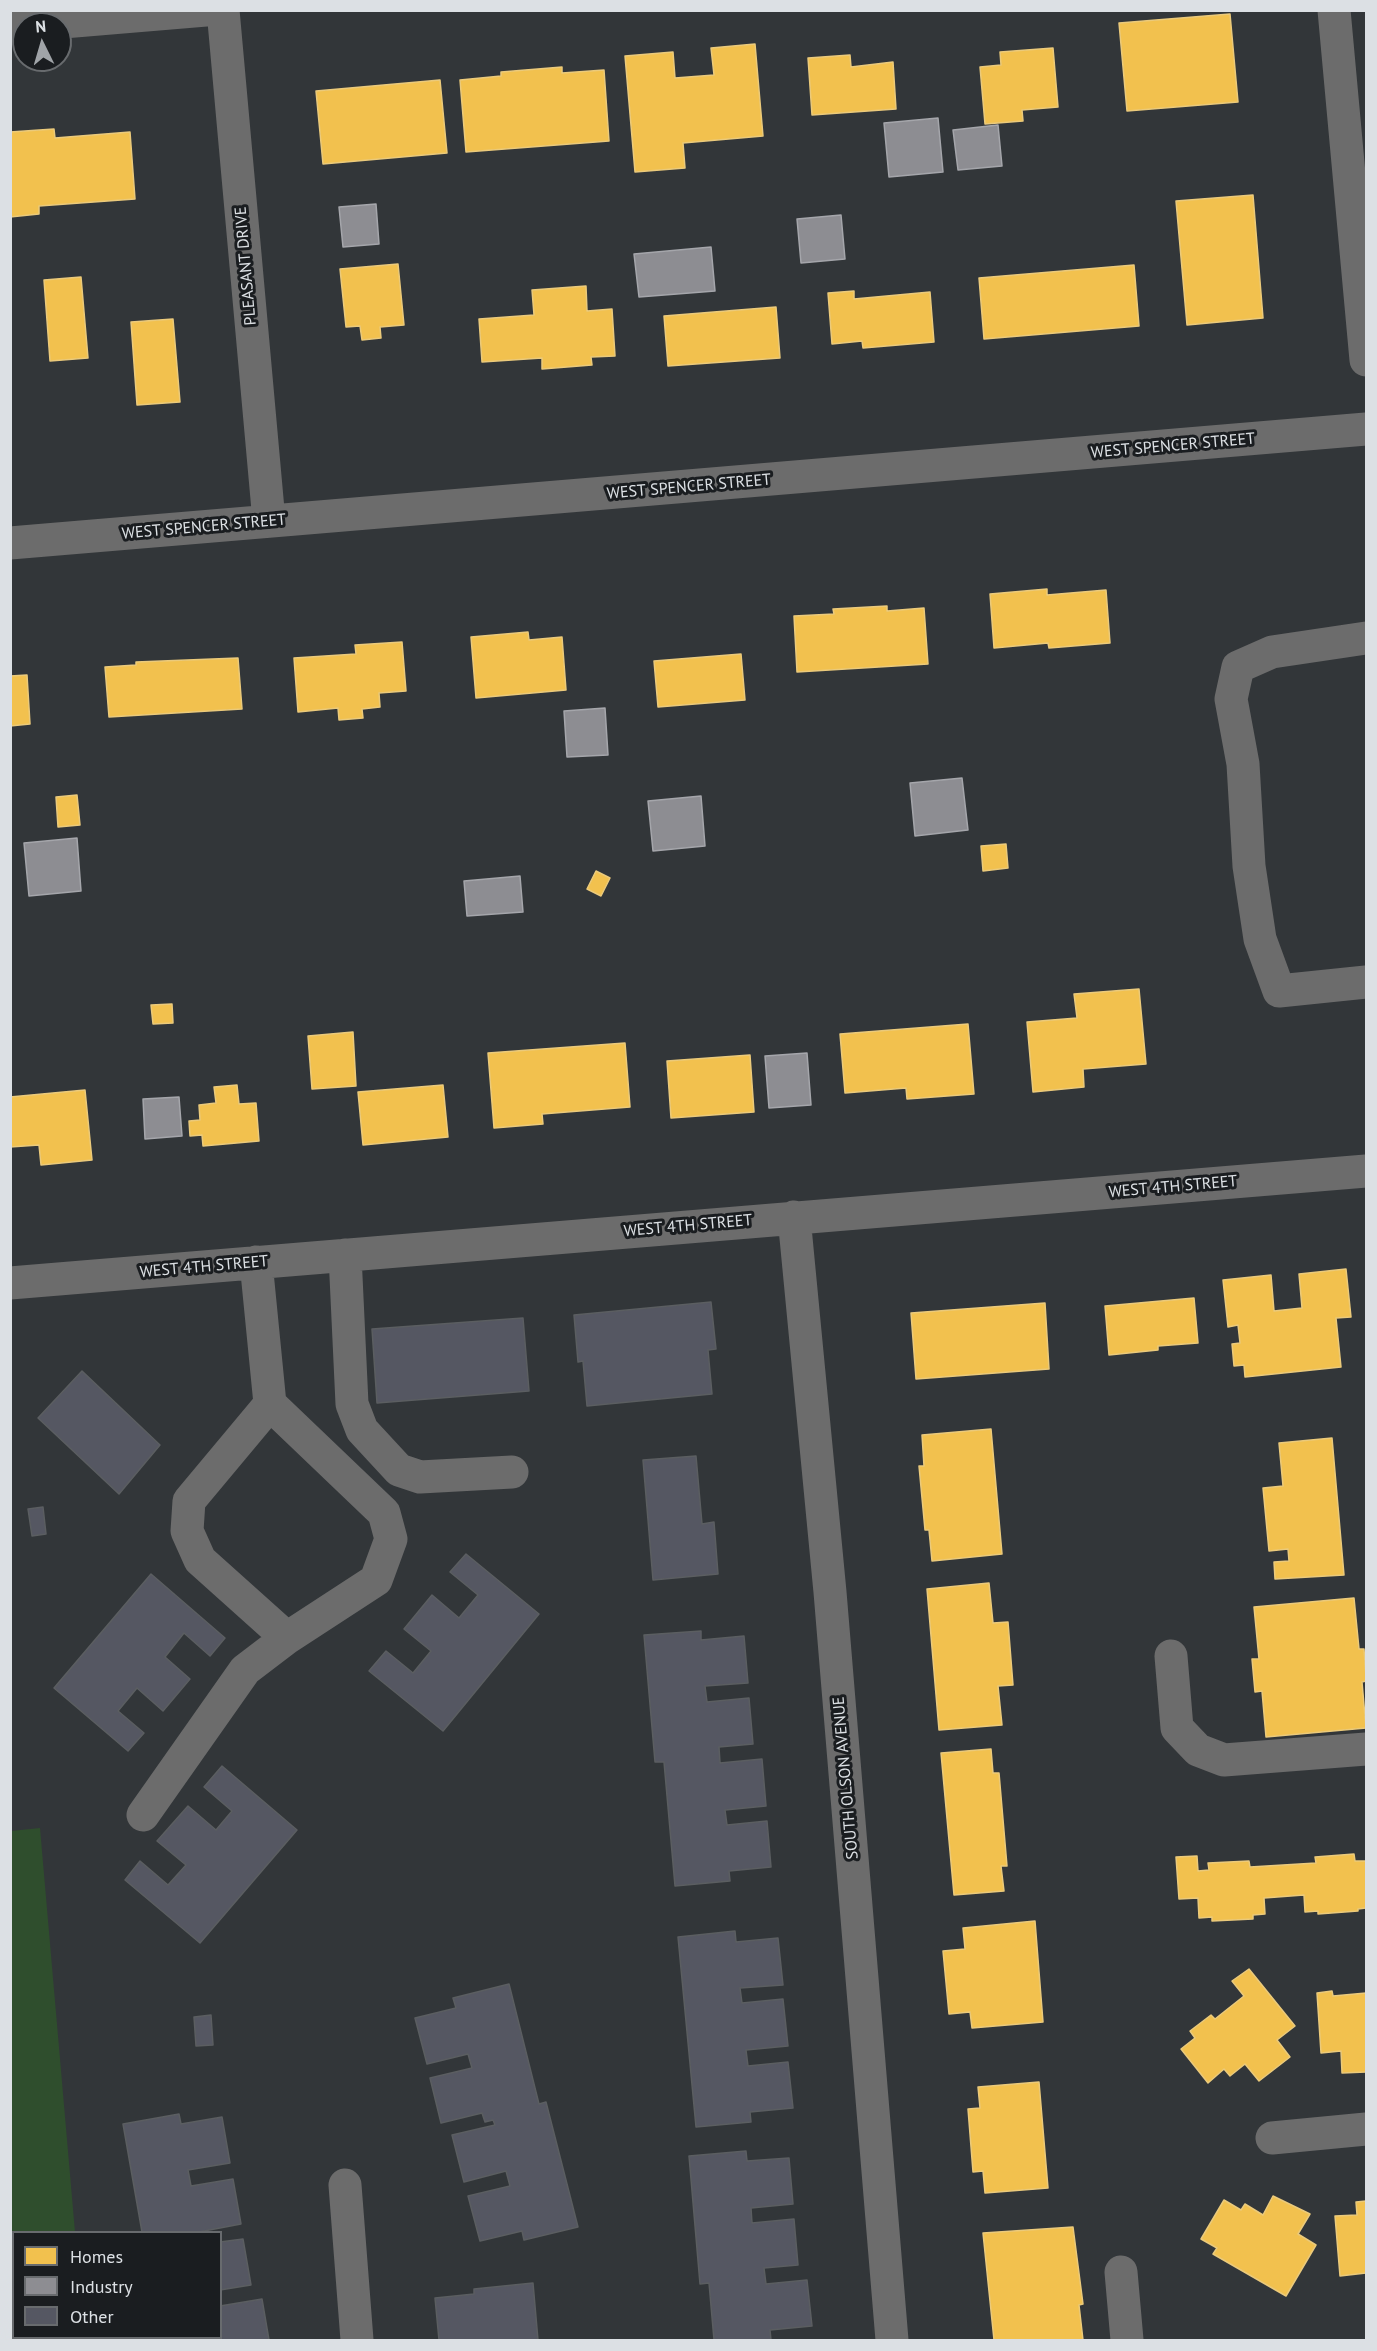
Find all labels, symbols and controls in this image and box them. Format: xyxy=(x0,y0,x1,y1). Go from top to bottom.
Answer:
north arrow xyxy=(12,12,72,72)
text: N xyxy=(34,16,47,36)
street label: PLEASANT DRIVE xyxy=(231,206,261,326)
street label: WEST SPENCER STREET xyxy=(1090,429,1256,463)
street label: WEST SPENCER STREET xyxy=(606,470,772,504)
street label: WEST SPENCER STREET xyxy=(121,510,287,544)
street label: WEST 4TH STREET xyxy=(1108,1172,1238,1202)
street label: WEST 4TH STREET xyxy=(623,1211,753,1241)
street label: WEST 4TH STREET xyxy=(139,1252,269,1282)
street label: SOUTH OLSON AVENUE xyxy=(829,1696,863,1860)
legend xyxy=(12,2231,222,2339)
text: Homes xyxy=(70,2245,123,2268)
text: Industry xyxy=(70,2275,133,2298)
text: Other xyxy=(70,2305,114,2328)

